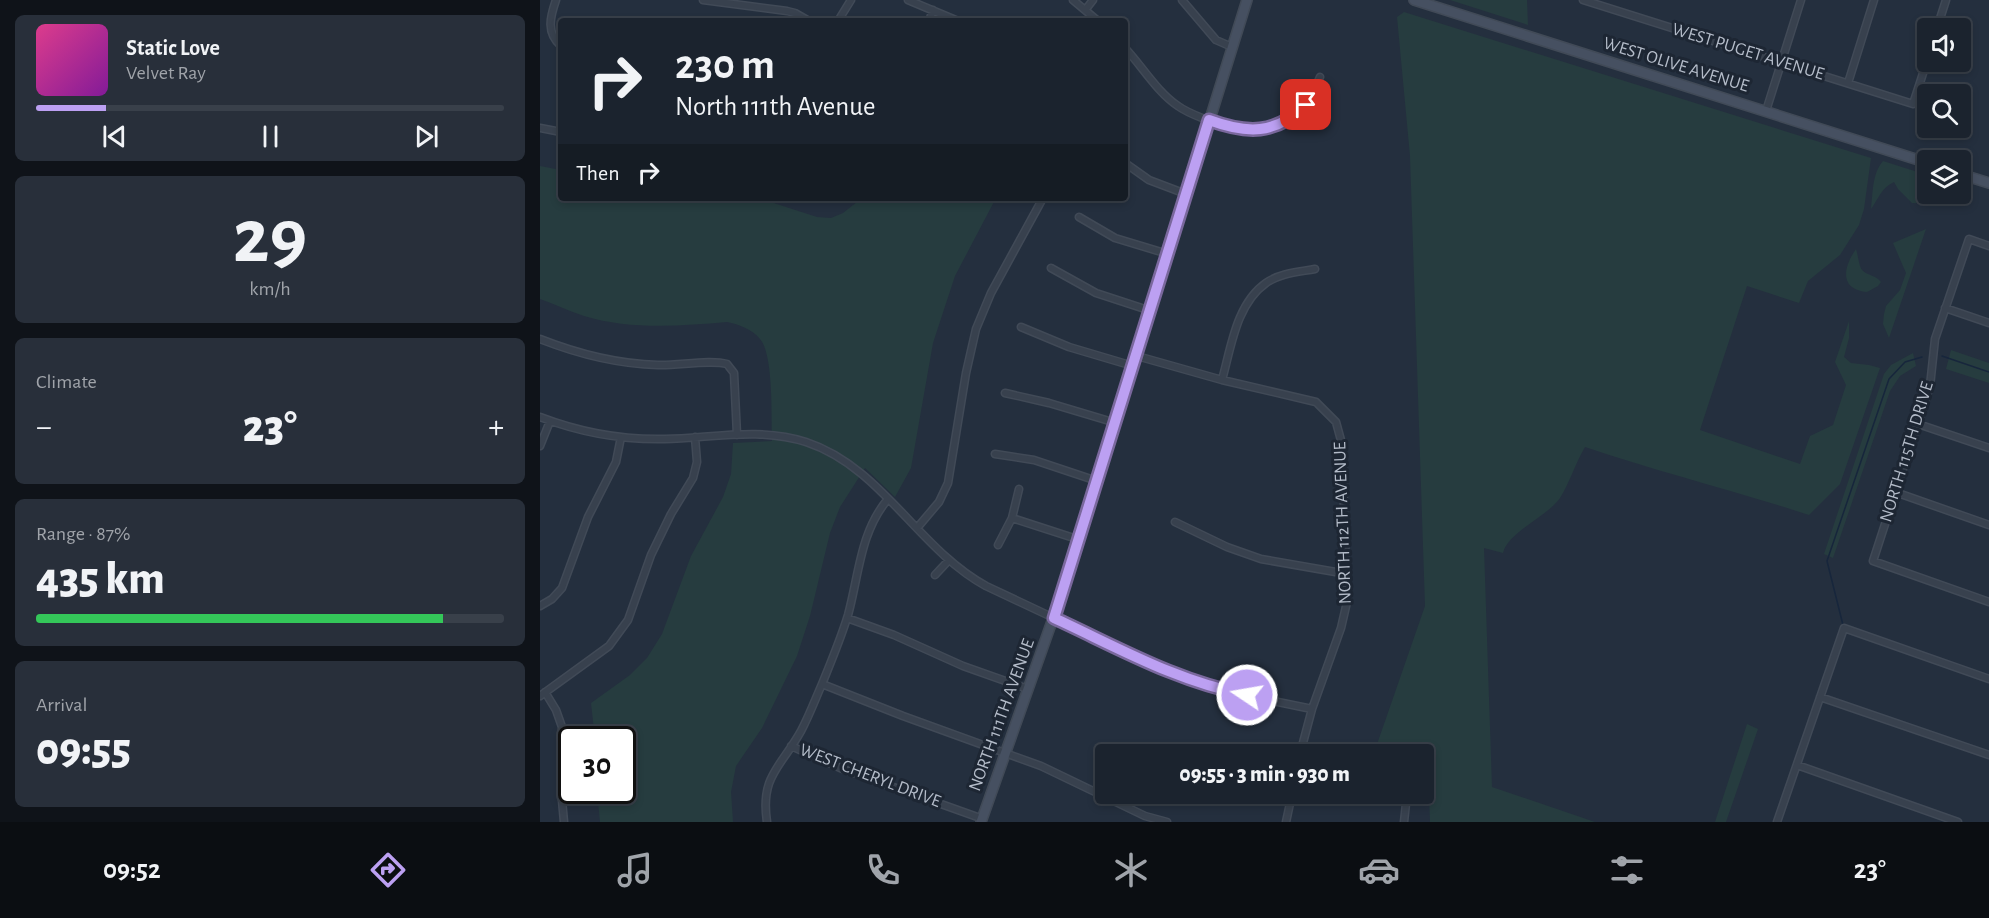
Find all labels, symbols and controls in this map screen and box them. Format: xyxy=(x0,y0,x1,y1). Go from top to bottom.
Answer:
map controls xyxy=(1917,18,1971,204)
button: sound xyxy=(1917,18,1971,72)
street label: WEST PUGET AVENUE xyxy=(1670,20,1826,84)
street label: WEST OLIVE AVENUE xyxy=(1601,34,1751,96)
text: Static Love xyxy=(126,37,220,59)
icon: right xyxy=(576,42,654,120)
text: 230 m xyxy=(675,44,775,86)
text: Velvet Ray xyxy=(126,63,206,83)
pin xyxy=(1280,79,1331,130)
button: search xyxy=(1917,84,1971,138)
icon: arrive xyxy=(1289,88,1322,121)
text: North 111th Avenue xyxy=(675,93,875,120)
icon: previous xyxy=(98,120,131,153)
icon: pause xyxy=(254,120,287,153)
icon: next xyxy=(410,120,443,153)
button: layers xyxy=(1917,150,1971,204)
icon: right xyxy=(632,156,665,189)
text: Then xyxy=(576,162,620,184)
text: 29 xyxy=(233,199,307,277)
text: km/h xyxy=(249,279,291,299)
text: Climate xyxy=(36,372,97,392)
street label: NORTH 115TH DRIVE xyxy=(1877,379,1937,524)
text: 23° xyxy=(243,405,297,450)
text: − xyxy=(36,411,52,444)
text: + xyxy=(488,411,504,444)
street label: NORTH 112TH AVENUE xyxy=(1331,441,1355,605)
text: Range · 87% xyxy=(36,524,131,544)
text: 435 km xyxy=(36,557,165,602)
street label: NORTH 111TH AVENUE xyxy=(966,636,1038,794)
position arrow xyxy=(1215,663,1279,727)
text: Arrival xyxy=(36,695,87,715)
speed limit sign: 30 xyxy=(558,726,636,804)
text: 09:55 xyxy=(36,728,131,773)
street label: WEST CHERYL DRIVE xyxy=(797,741,943,811)
text: 09:55 · 3 min · 930 m xyxy=(1179,763,1350,785)
icon: directions xyxy=(367,849,409,891)
icon: music xyxy=(614,849,656,891)
icon: phone xyxy=(862,849,904,891)
icon: climate xyxy=(1110,849,1152,891)
icon: car xyxy=(1358,849,1400,891)
icon: filters xyxy=(1606,849,1648,891)
text: 09:52 xyxy=(103,856,161,883)
text: 23° xyxy=(1854,856,1886,883)

